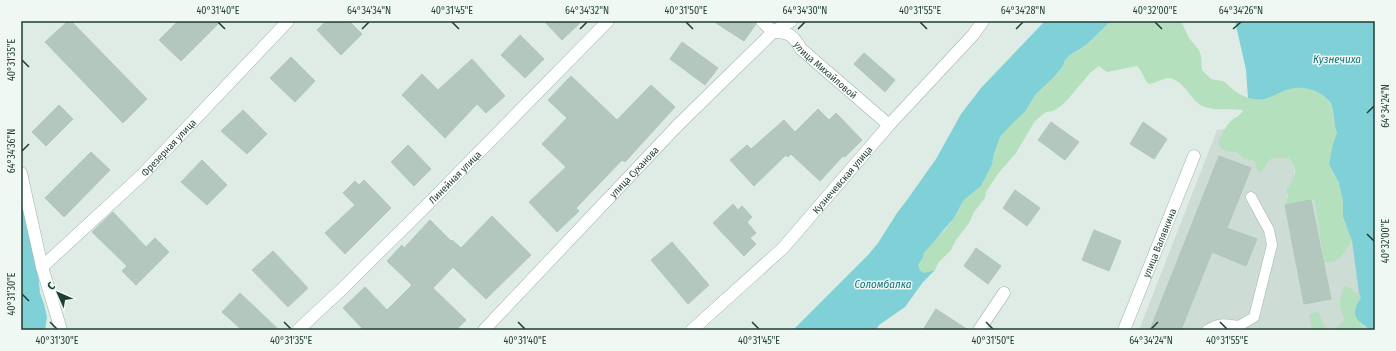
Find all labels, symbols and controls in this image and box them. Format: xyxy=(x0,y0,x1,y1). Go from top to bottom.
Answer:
text: 40°31'40"E xyxy=(197,5,240,17)
text: 64°34'34"N xyxy=(347,5,391,17)
text: 40°31'45"E xyxy=(431,5,473,17)
text: 64°34'32"N xyxy=(565,5,609,17)
text: 40°31'50"E xyxy=(664,5,708,17)
text: 64°34'30"N xyxy=(783,5,827,17)
text: 40°31'55"E xyxy=(899,5,941,17)
text: 64°34'28"N xyxy=(1001,5,1045,17)
text: 40°32'00"E xyxy=(1133,5,1177,17)
text: 64°34'26"N xyxy=(1219,5,1263,17)
text: 40°31'35"E xyxy=(6,39,18,81)
street label: улица Михайловой xyxy=(791,39,859,102)
water label: Кузнечиха xyxy=(1313,53,1361,66)
text: 64°34'24"N xyxy=(1380,84,1392,128)
street label: Фрезерная улица xyxy=(139,117,199,179)
text: 64°34'36"N xyxy=(6,129,18,173)
street label: улица Суханова xyxy=(607,144,662,200)
street label: Кузнечевская улица xyxy=(810,144,875,216)
street label: Линейная улица xyxy=(427,149,484,207)
street label: улица Валявкина xyxy=(1141,207,1179,279)
text: 40°32'00"E xyxy=(1380,219,1392,263)
text: 40°31'30"E xyxy=(6,272,18,316)
north arrow xyxy=(38,273,78,313)
water label: Соломбалка xyxy=(854,278,912,291)
text: С xyxy=(45,279,58,293)
text: 40°31'30"E xyxy=(35,335,79,347)
text: 40°31'35"E xyxy=(270,335,312,347)
text: 40°31'40"E xyxy=(504,335,547,347)
text: 40°31'45"E xyxy=(738,335,780,347)
text: 40°31'50"E xyxy=(971,335,1015,347)
text: 64°34'24"N xyxy=(1129,335,1173,347)
text: 40°31'55"E xyxy=(1206,335,1248,347)

